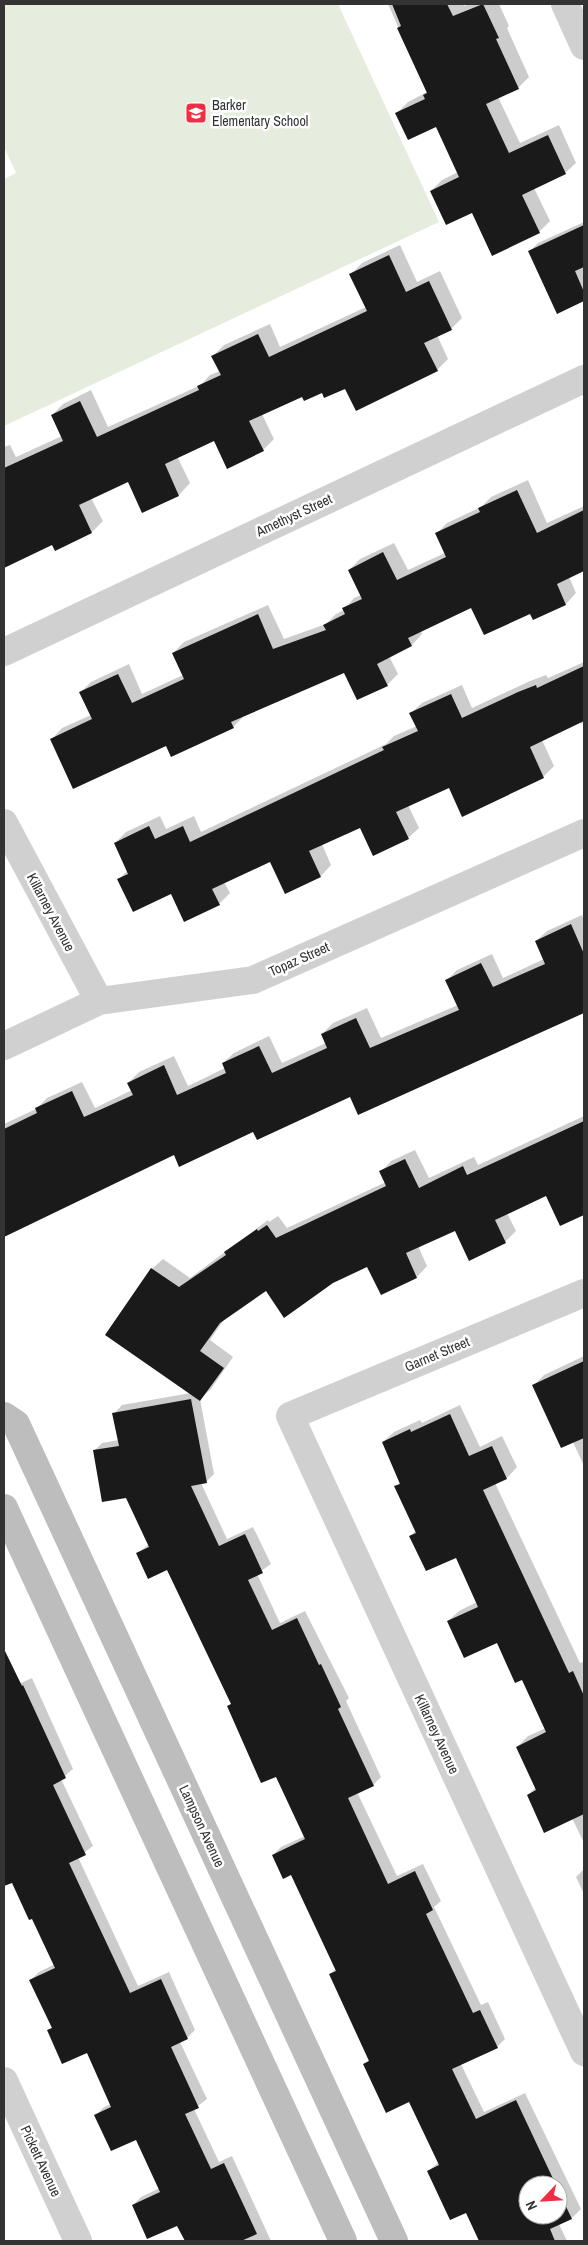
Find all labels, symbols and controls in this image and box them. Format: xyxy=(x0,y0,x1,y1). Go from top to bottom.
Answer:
place label: Barker Elementary School xyxy=(212,96,308,130)
school or university icon: Barker Elementary School xyxy=(184,101,208,125)
street label: Amethyst Street xyxy=(252,490,335,541)
street label: Killarney Avenue xyxy=(23,870,79,954)
street label: Topaz Street xyxy=(266,938,332,980)
street label: Garnet Street xyxy=(402,1332,472,1376)
street label: Killarney Avenue xyxy=(411,1691,463,1777)
street label: Lampson Avenue xyxy=(175,1782,229,1870)
street label: Pickett Avenue xyxy=(17,2123,65,2199)
north arrow xyxy=(518,2175,568,2225)
text: N xyxy=(521,2198,541,2213)

